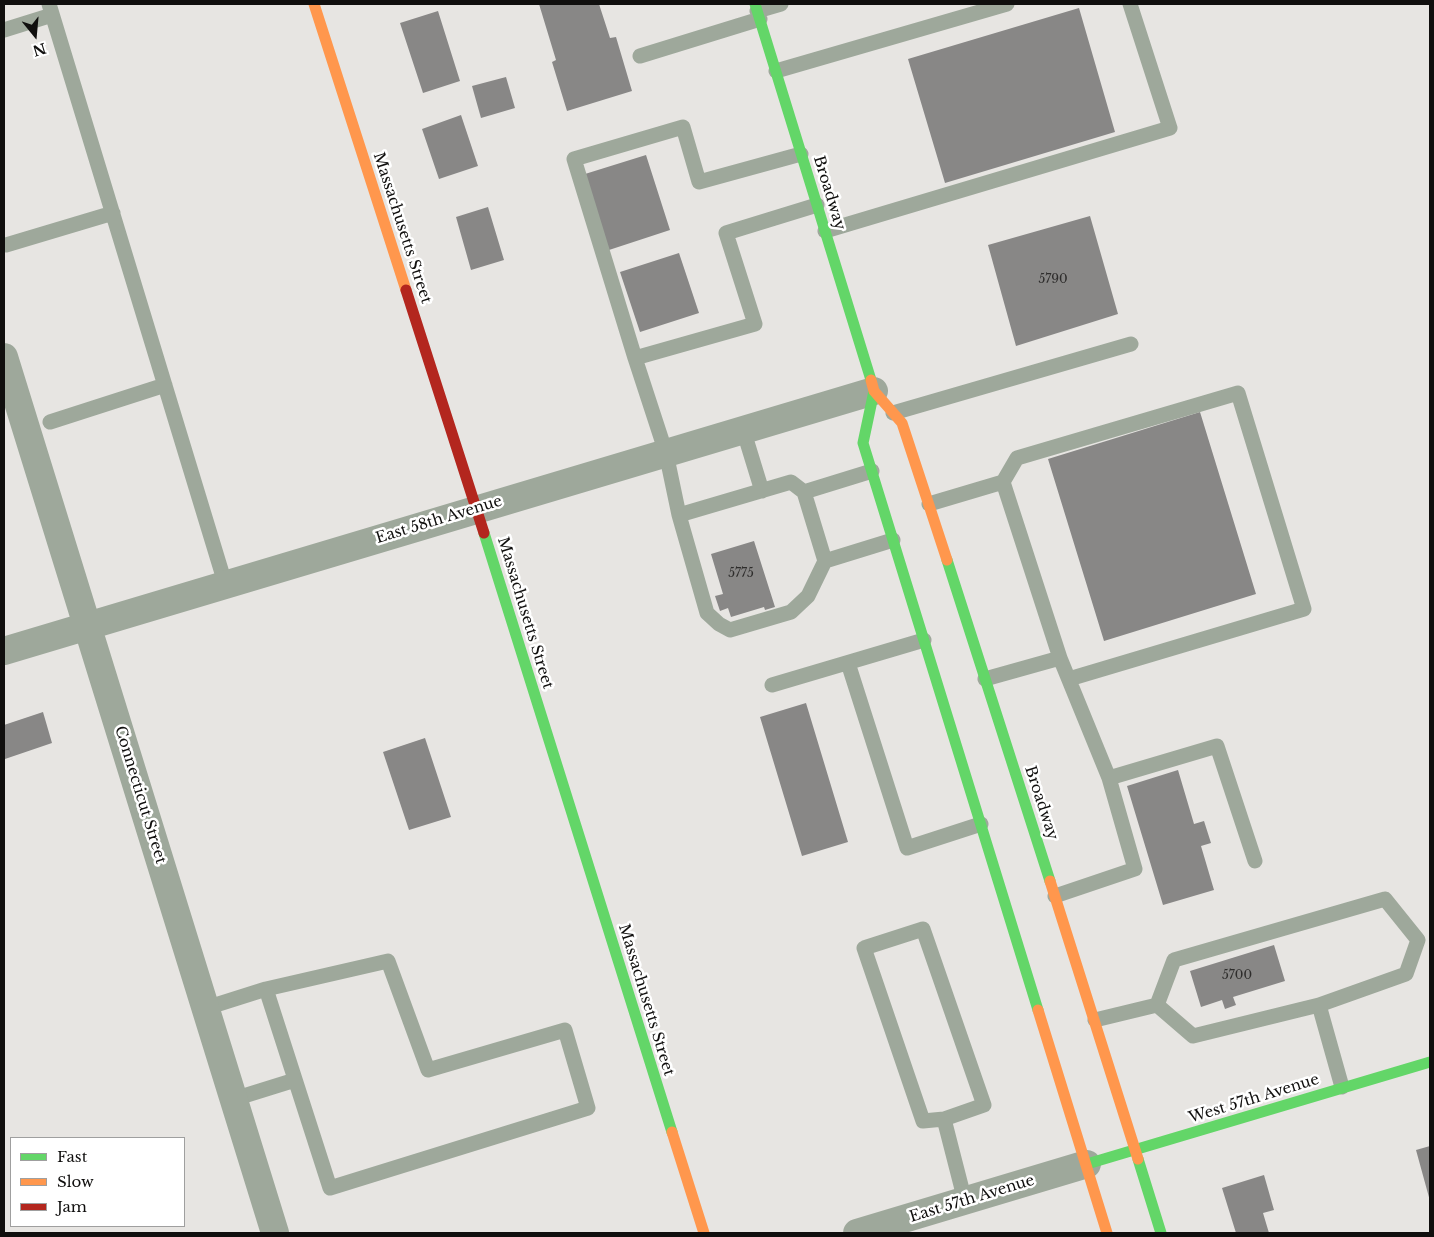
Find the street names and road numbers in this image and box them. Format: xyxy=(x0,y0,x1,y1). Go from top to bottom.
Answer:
street label: Massachusetts Street xyxy=(369,150,435,306)
street label: Broadway xyxy=(809,154,849,232)
street label: East 58th Avenue xyxy=(374,492,504,548)
street label: Massachusetts Street xyxy=(493,535,557,691)
street label: Connecticut Street xyxy=(110,724,170,866)
street label: Broadway xyxy=(1021,764,1061,842)
street label: Massachusetts Street xyxy=(614,922,678,1078)
street label: West 57th Avenue xyxy=(1187,1071,1321,1127)
street label: East 57th Avenue xyxy=(907,1171,1037,1227)

